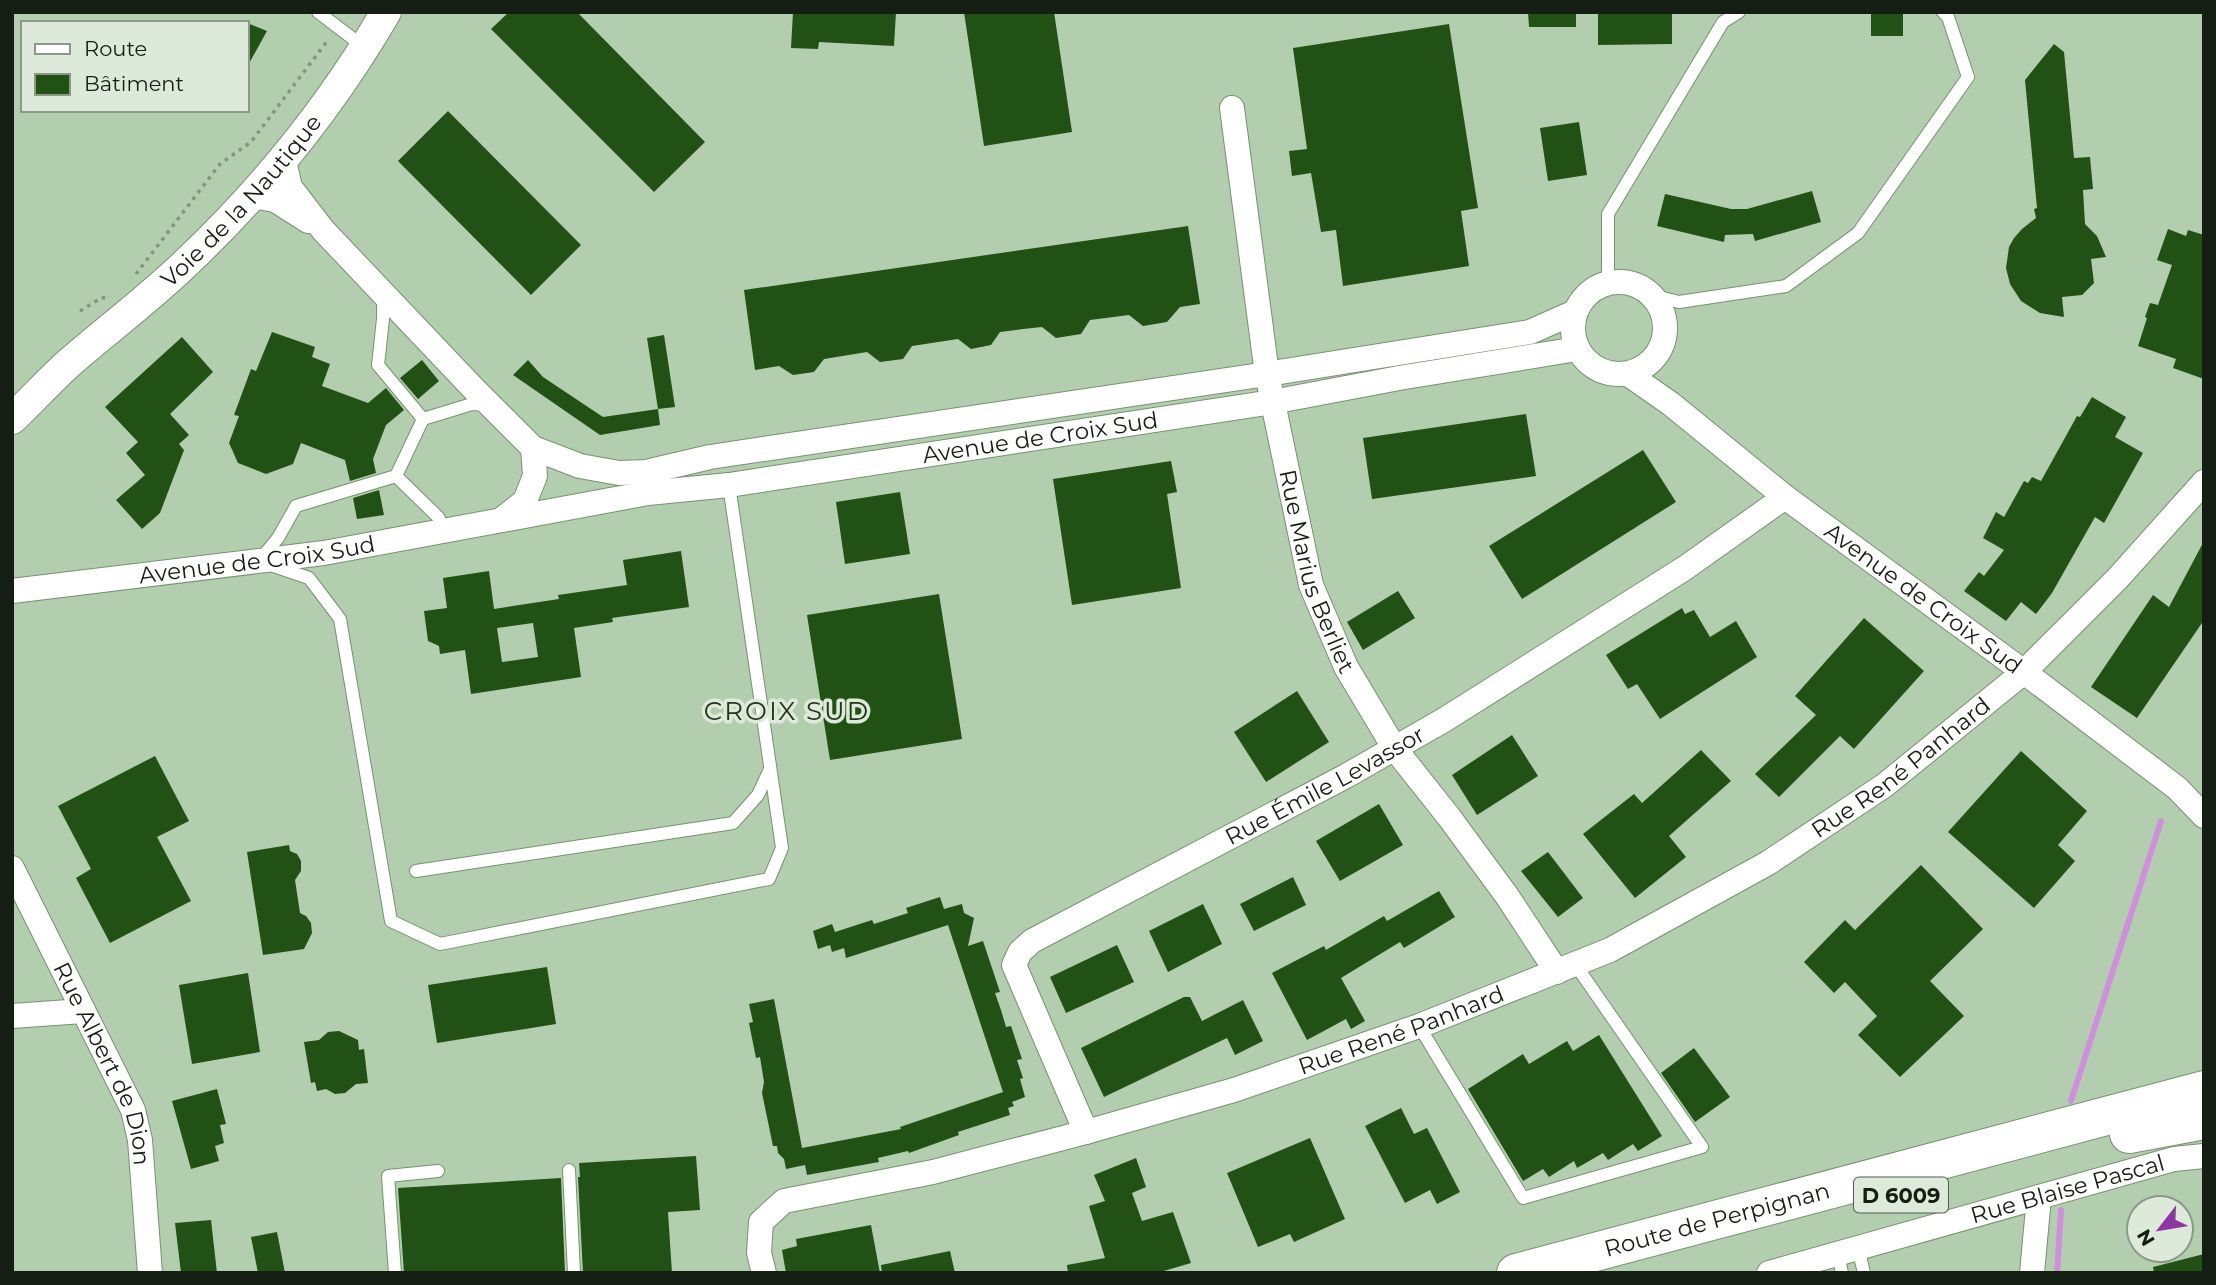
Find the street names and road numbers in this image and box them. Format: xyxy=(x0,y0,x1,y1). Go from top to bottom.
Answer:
street label: Voie de la Nautique xyxy=(155,109,327,293)
street label: Avenue de Croix Sud xyxy=(920,406,1160,469)
street label: Rue Marius Berliet xyxy=(1273,467,1360,678)
street label: Avenue de Croix Sud xyxy=(1819,517,2028,680)
street label: Avenue de Croix Sud xyxy=(137,530,377,589)
street label: Rue René Panhard xyxy=(1806,691,1996,844)
street label: Rue Émile Levassor xyxy=(1220,720,1430,851)
street label: Rue Albert de Dion xyxy=(47,957,156,1167)
street label: Rue René Panhard xyxy=(1294,980,1508,1081)
street label: Rue Blaise Pascal xyxy=(1967,1148,2168,1230)
street label: Route de Perpignan xyxy=(1601,1176,1833,1263)
road number: D 6009 xyxy=(1854,1178,1948,1212)

